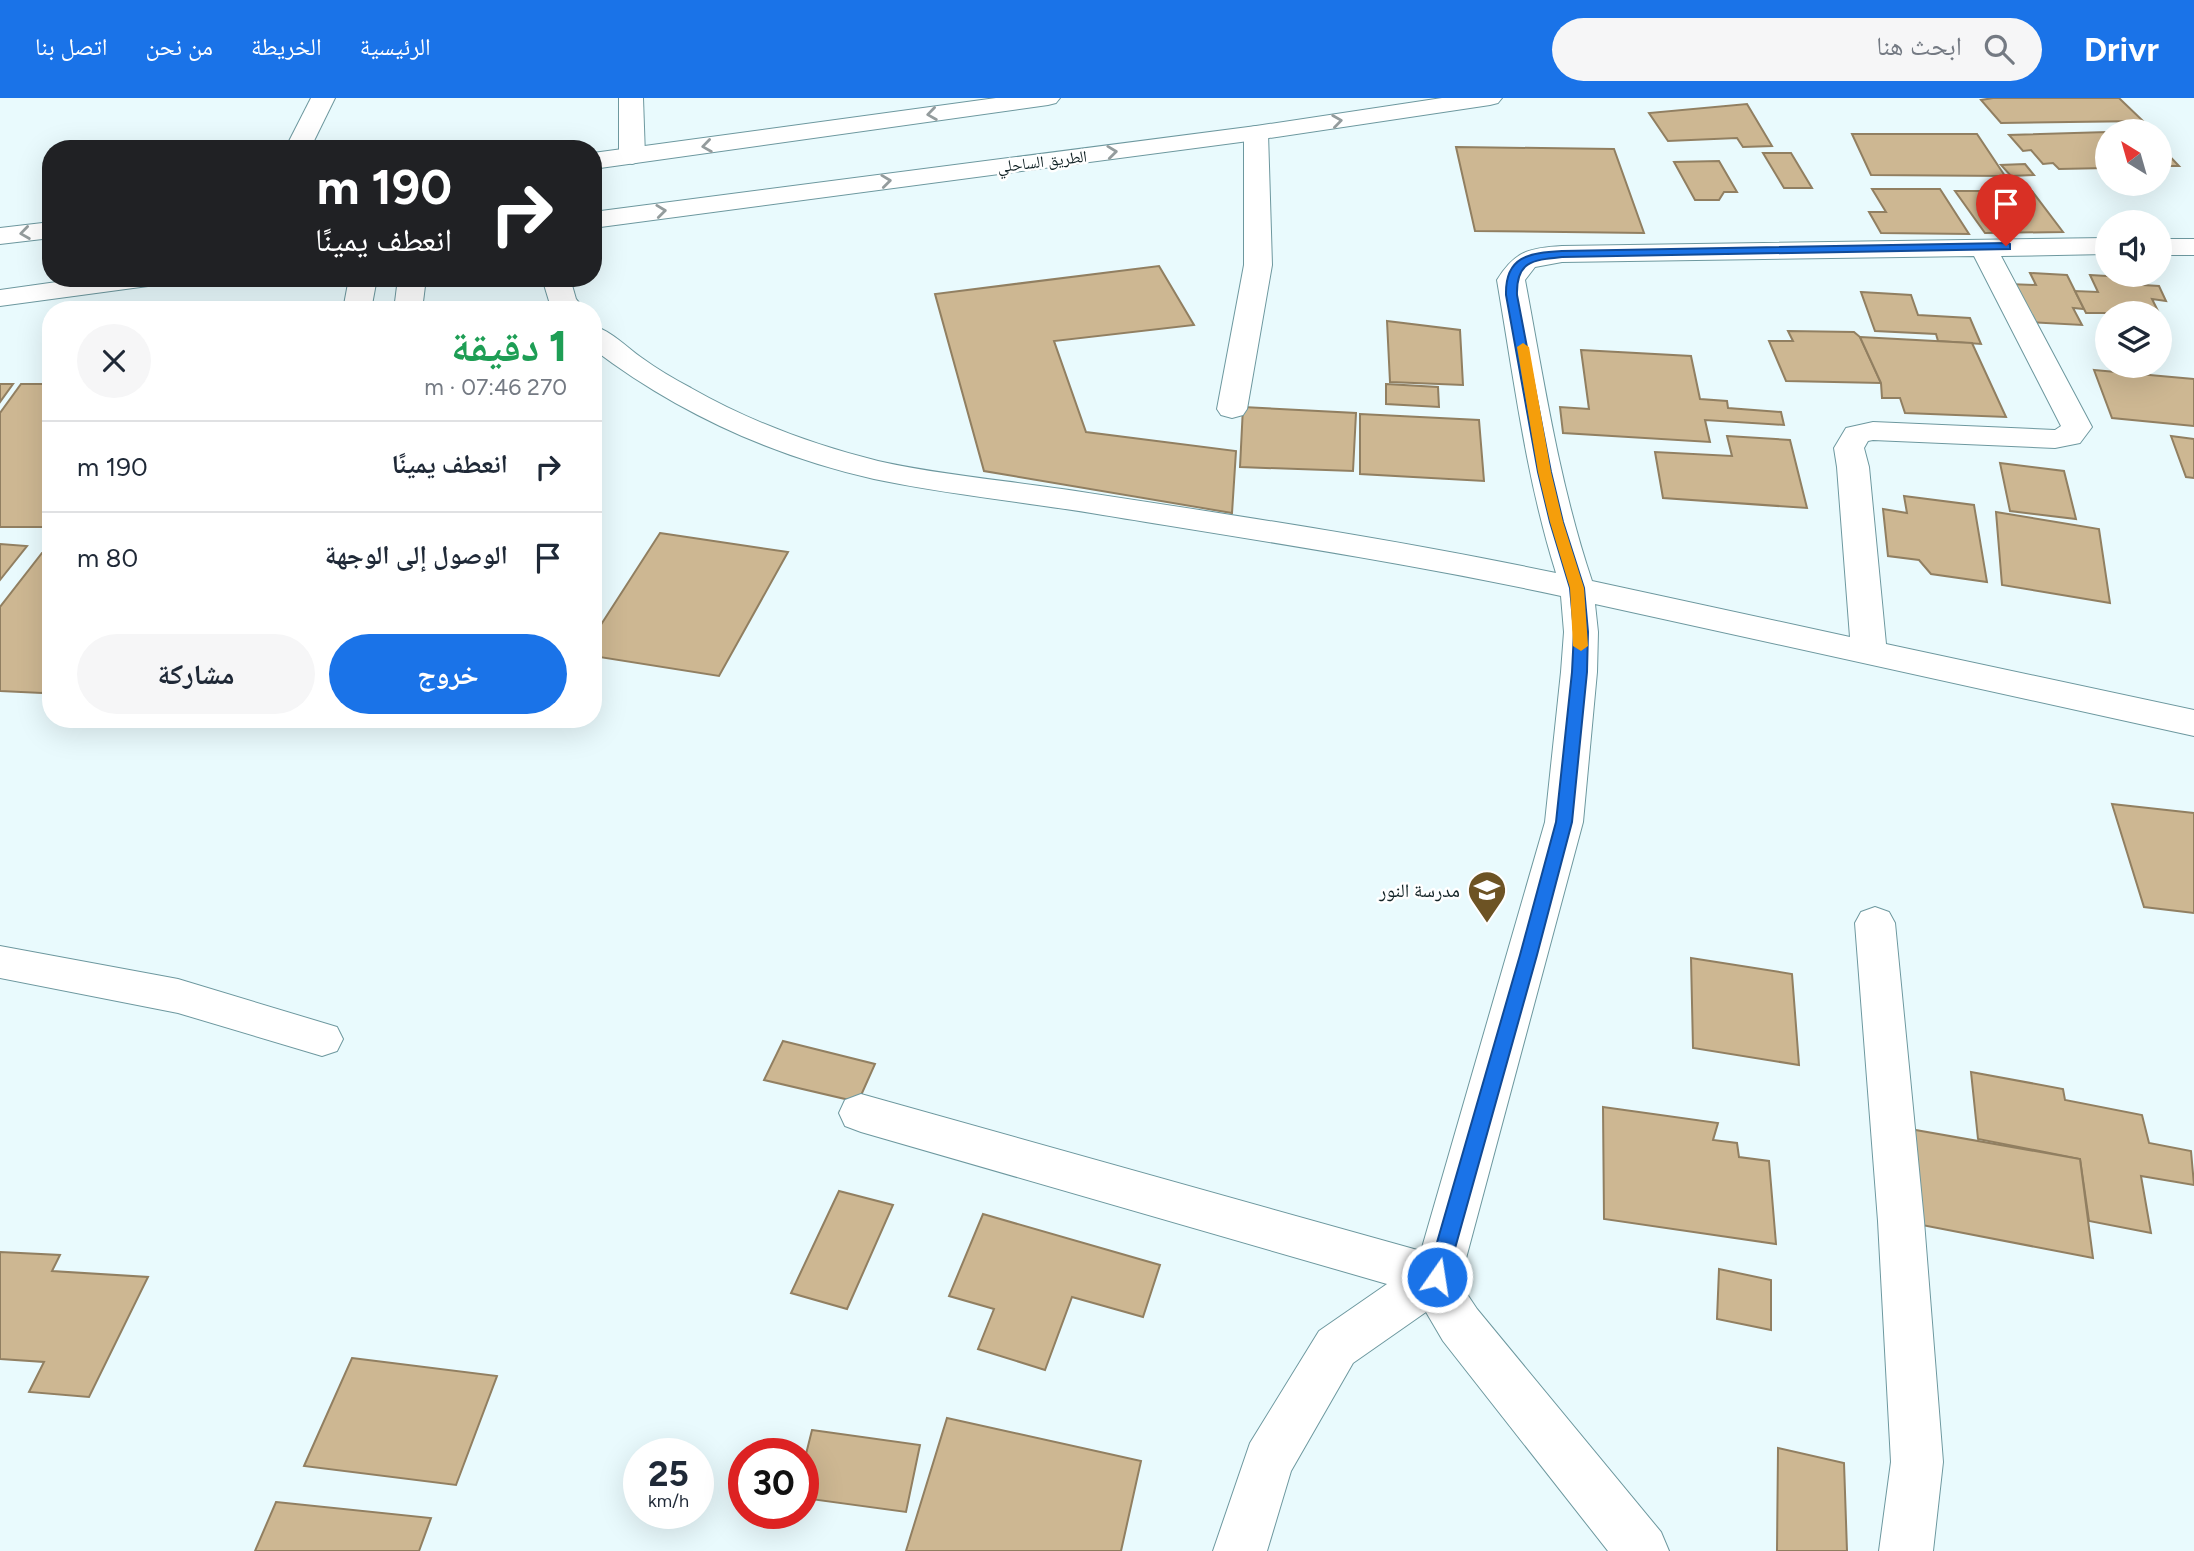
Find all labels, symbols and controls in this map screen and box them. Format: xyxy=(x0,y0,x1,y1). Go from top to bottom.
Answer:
search box xyxy=(1552,18,2042,81)
text: ابحث هنا xyxy=(1876,30,1962,62)
icon: search xyxy=(1980,30,2018,68)
text: Drivr xyxy=(2084,30,2159,69)
text: اتصل بنا xyxy=(35,32,107,61)
text: من نحن xyxy=(145,32,213,61)
text: الخريطة xyxy=(251,32,322,61)
text: الرئيسية xyxy=(360,32,431,61)
one-way arrow xyxy=(926,107,938,122)
one-way arrow xyxy=(1332,114,1343,129)
north arrow xyxy=(2095,119,2172,196)
map controls xyxy=(2095,119,2172,378)
one-way arrow xyxy=(701,138,713,153)
one-way arrow xyxy=(1106,144,1118,159)
street label: الطريق الساحلي xyxy=(996,147,1088,179)
text: 190 m xyxy=(317,157,452,216)
icon: right xyxy=(476,168,567,259)
one-way arrow xyxy=(881,174,892,189)
pin xyxy=(1976,174,2036,246)
icon: arrive xyxy=(1987,185,2025,223)
one-way arrow xyxy=(655,204,667,219)
button: sound xyxy=(2095,210,2172,287)
text: انعطف يمينًا xyxy=(315,221,452,259)
one-way arrow xyxy=(20,225,31,240)
button: layers xyxy=(2095,301,2172,378)
text: 1 دقيقة xyxy=(451,321,567,372)
button: close xyxy=(77,324,151,398)
text: 270 m · 07:46 xyxy=(424,373,567,401)
text: انعطف يمينًا xyxy=(392,448,508,480)
icon: right xyxy=(529,448,567,486)
text: 190 m xyxy=(77,451,148,483)
text: الوصول إلى الوجهة xyxy=(325,539,508,571)
icon: arrive xyxy=(529,539,567,577)
text: 80 m xyxy=(77,542,138,574)
button: مشاركة xyxy=(77,634,315,714)
button: خروج xyxy=(329,634,567,714)
school or university icon: مدرسة النور xyxy=(1466,869,1508,924)
place label: مدرسة النور xyxy=(1378,879,1460,902)
position arrow xyxy=(1400,1240,1474,1314)
speed limit sign: 30 xyxy=(728,1438,819,1529)
text: 25 xyxy=(648,1453,689,1495)
text: km/h xyxy=(648,1490,689,1512)

